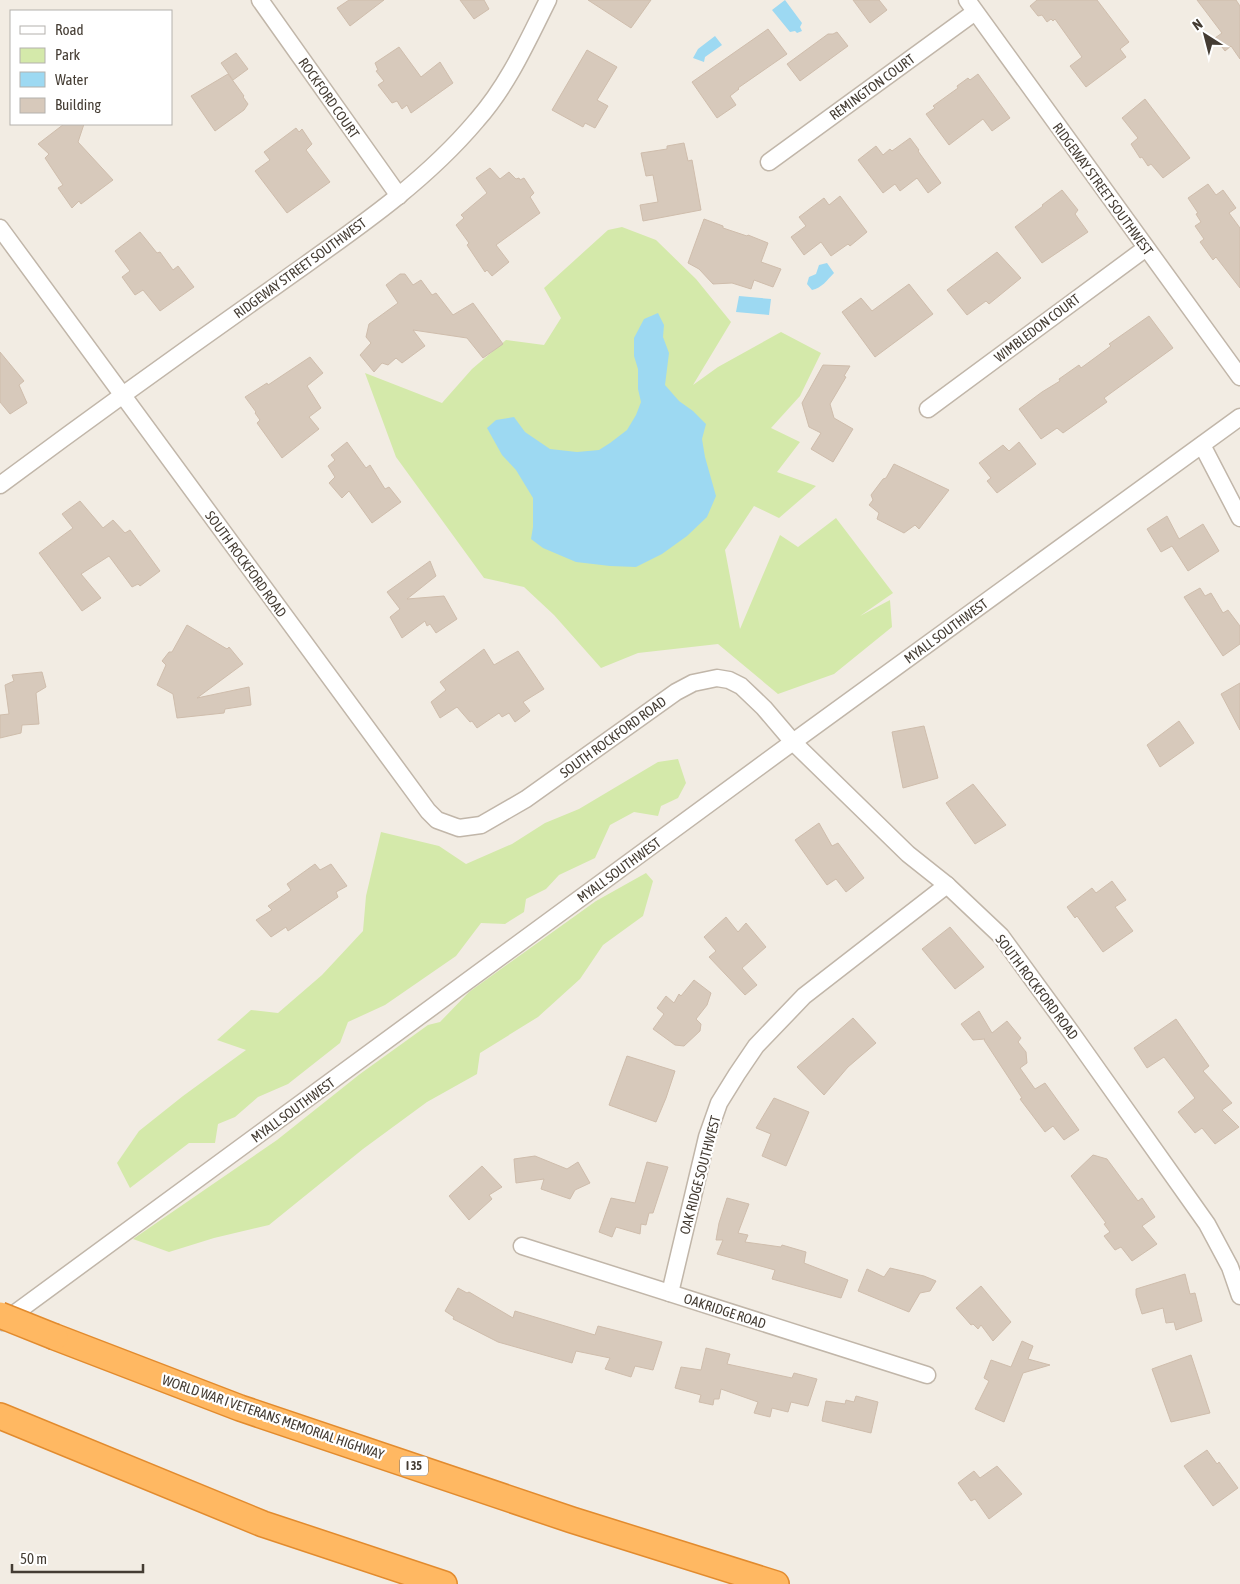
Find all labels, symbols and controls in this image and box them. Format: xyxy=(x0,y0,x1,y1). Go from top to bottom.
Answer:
legend xyxy=(10,10,172,125)
north arrow xyxy=(1180,10,1230,60)
text: N xyxy=(1189,16,1205,33)
text: Road xyxy=(55,21,84,38)
text: Park xyxy=(55,46,80,63)
street label: REMINGTON COURT xyxy=(826,51,918,123)
street label: ROCKFORD COURT xyxy=(295,55,363,141)
text: Water xyxy=(55,71,88,88)
text: Building xyxy=(55,96,101,113)
street label: RIDGEWAY STREET SOUTHWEST xyxy=(1050,120,1156,258)
street label: RIDGEWAY STREET SOUTHWEST xyxy=(231,215,369,321)
street label: WIMBLEDON COURT xyxy=(991,291,1083,365)
street label: SOUTH ROCKFORD ROAD xyxy=(202,508,290,620)
street label: MYALL SOUTHWEST xyxy=(901,595,991,667)
street label: SOUTH ROCKFORD ROAD xyxy=(557,693,669,781)
street label: MYALL SOUTHWEST xyxy=(574,834,664,906)
street label: SOUTH ROCKFORD ROAD xyxy=(992,931,1082,1043)
street label: MYALL SOUTHWEST xyxy=(248,1074,338,1146)
street label: OAK RIDGE SOUTHWEST xyxy=(676,1114,724,1236)
street label: OAKRIDGE ROAD xyxy=(682,1290,768,1332)
street label: WORLD WAR I VETERANS MEMORIAL HIGHWAY xyxy=(160,1371,387,1463)
road number: I 35 xyxy=(400,1456,428,1475)
scale bar xyxy=(12,1542,144,1574)
text: 50 m xyxy=(20,1550,47,1567)

